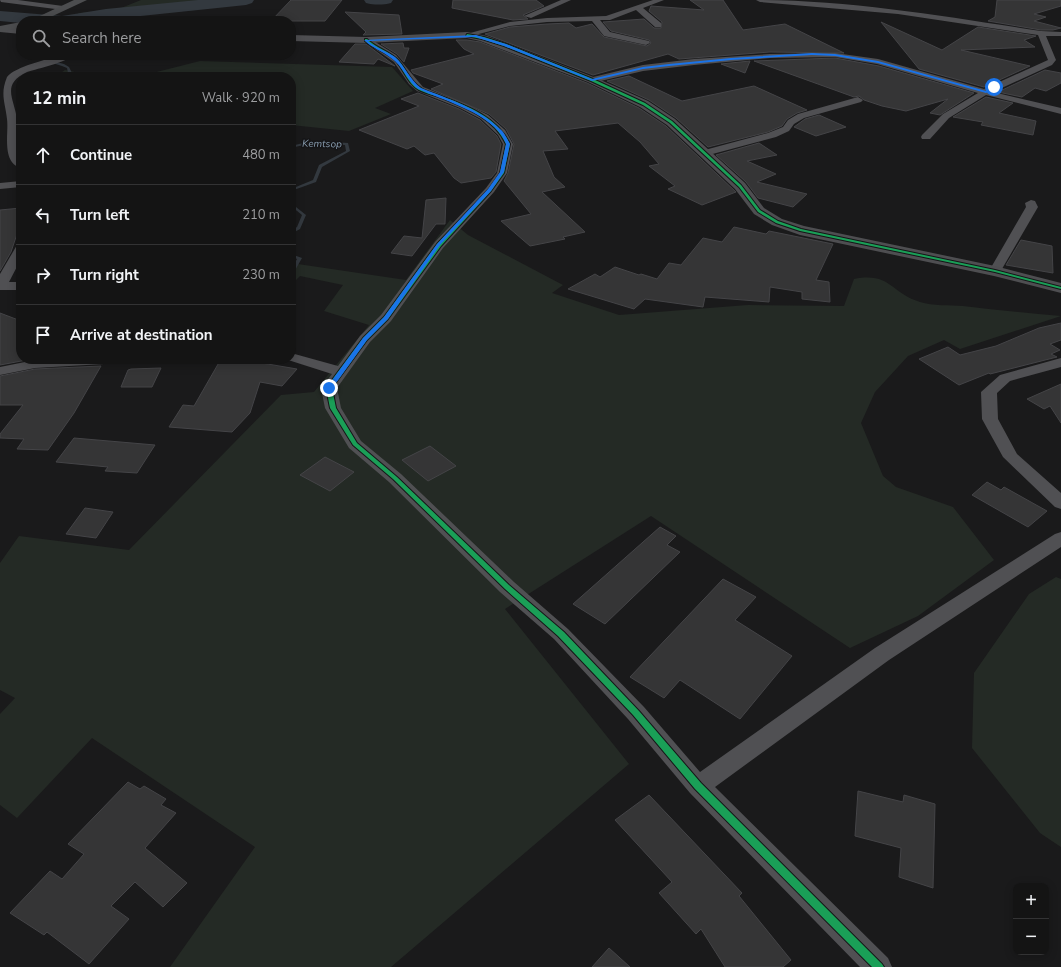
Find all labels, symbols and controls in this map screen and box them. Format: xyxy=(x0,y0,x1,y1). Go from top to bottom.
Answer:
search box xyxy=(16,16,296,60)
icon: search xyxy=(30,27,52,49)
text: Search here xyxy=(62,28,142,48)
route start xyxy=(985,78,1003,96)
text: 12 min xyxy=(32,87,86,110)
text: Walk · 920 m xyxy=(202,89,280,107)
water label: Kemtsop xyxy=(302,137,342,151)
icon: ahead xyxy=(32,144,54,166)
text: Continue xyxy=(70,145,132,165)
text: 480 m xyxy=(242,146,280,164)
icon: left xyxy=(32,204,54,226)
text: Turn left xyxy=(70,205,129,225)
text: 210 m xyxy=(242,206,280,224)
icon: right xyxy=(32,264,54,286)
text: Turn right xyxy=(70,265,139,285)
text: 230 m xyxy=(242,266,280,284)
icon: arrive xyxy=(32,324,54,346)
text: Arrive at destination xyxy=(70,325,213,345)
route end xyxy=(320,379,338,397)
map controls xyxy=(1013,883,1049,955)
button: + xyxy=(1013,883,1049,919)
button: − xyxy=(1013,919,1049,955)

